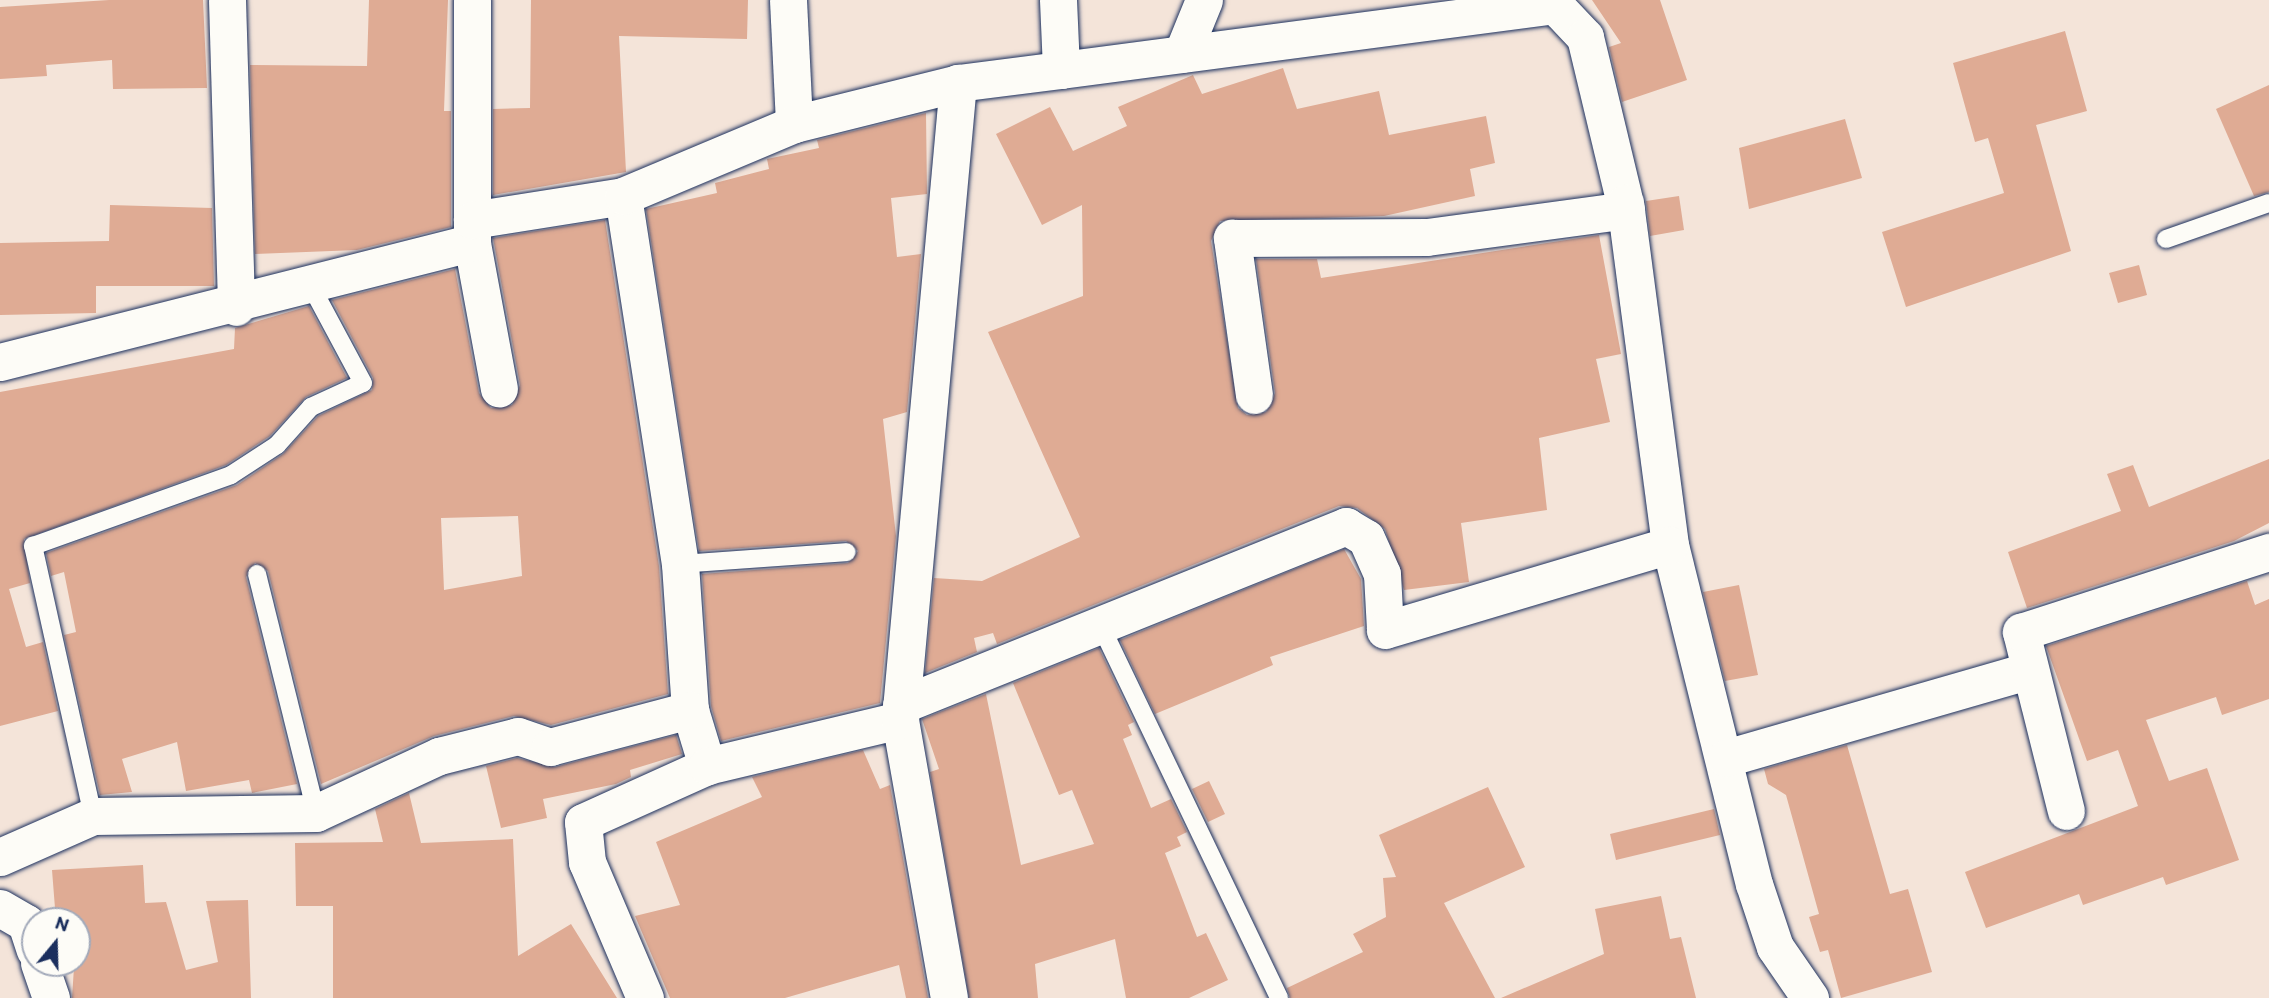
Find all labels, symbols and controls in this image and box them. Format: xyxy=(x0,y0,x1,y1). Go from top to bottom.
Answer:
north arrow xyxy=(21,907,91,977)
text: N xyxy=(53,911,72,937)

